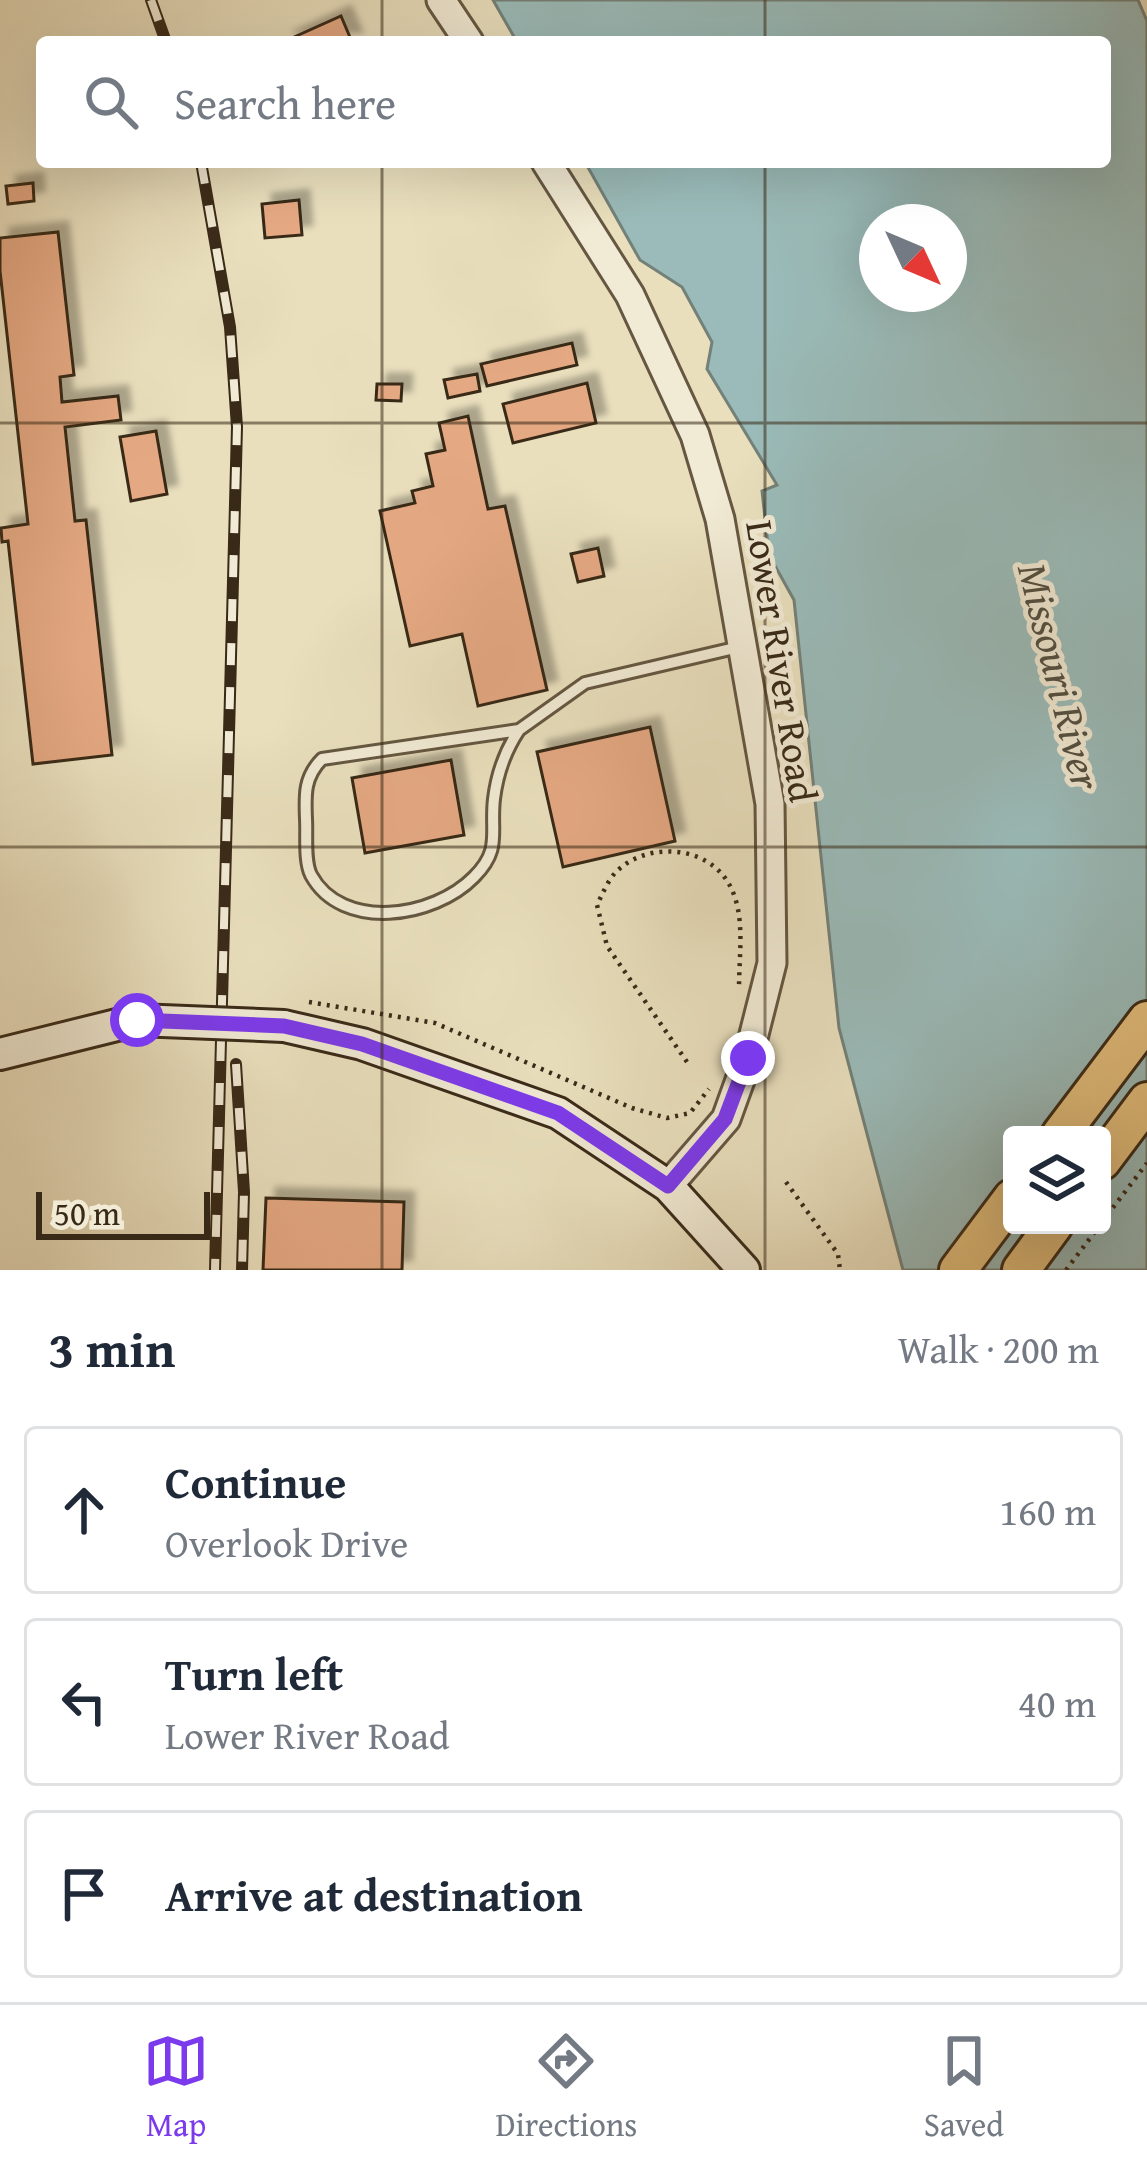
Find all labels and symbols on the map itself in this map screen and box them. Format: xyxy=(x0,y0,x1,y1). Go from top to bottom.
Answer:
north arrow xyxy=(859,204,967,312)
street label: Lower River Road xyxy=(732,516,833,806)
water label: Missouri River xyxy=(1003,556,1118,797)
route start xyxy=(110,993,164,1047)
route end xyxy=(721,1031,775,1085)
scale bar xyxy=(36,1186,210,1239)

